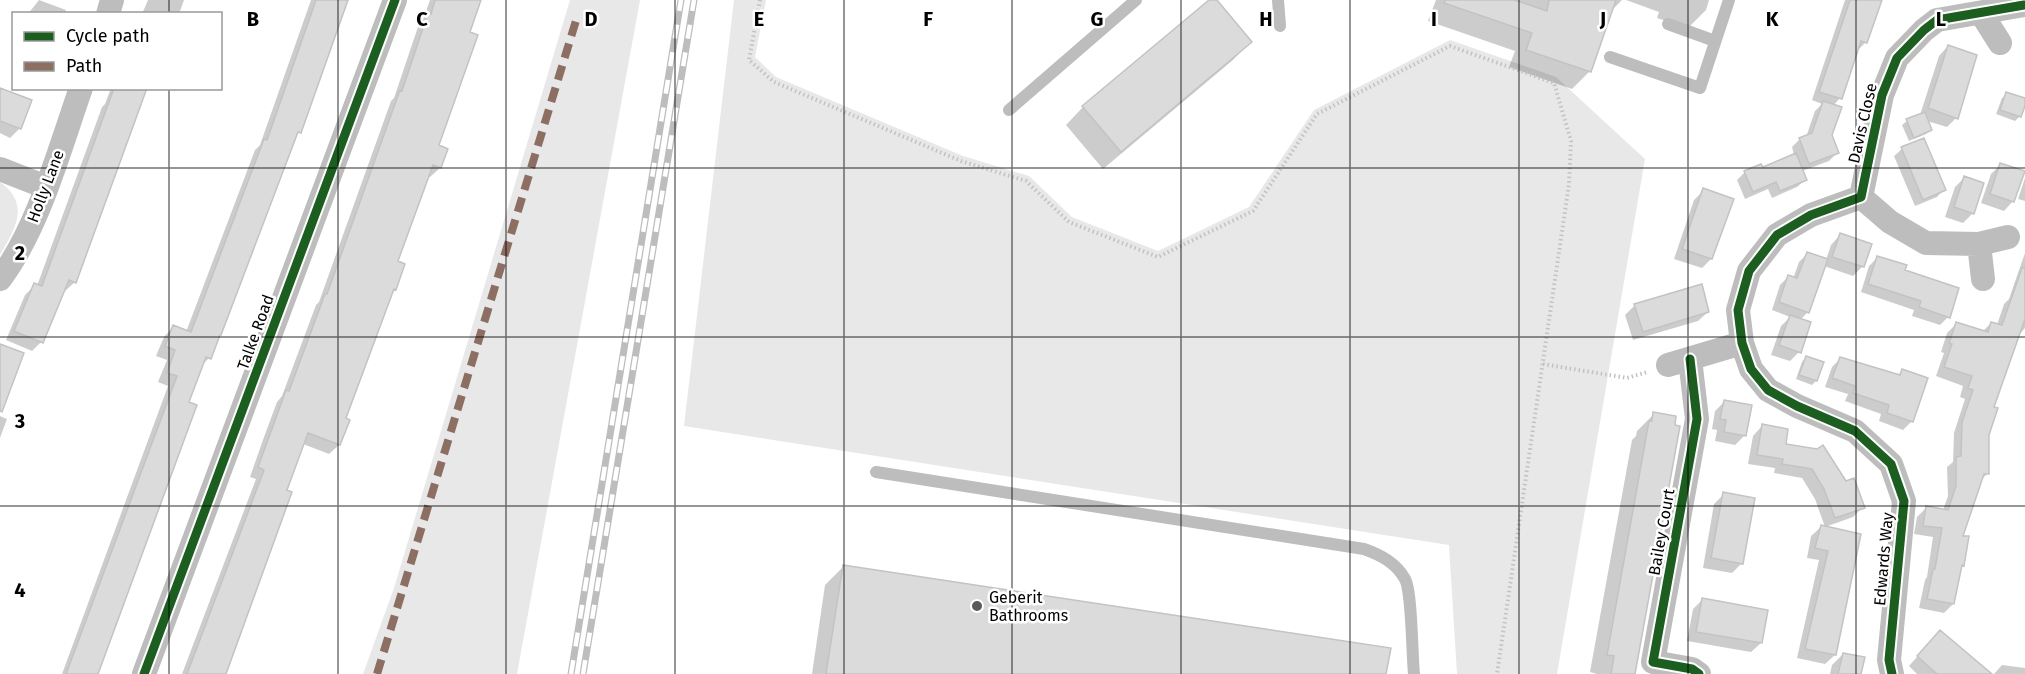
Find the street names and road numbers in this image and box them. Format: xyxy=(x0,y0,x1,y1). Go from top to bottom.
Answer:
street label: Davis Close xyxy=(1844,81,1881,165)
street label: Holly Lane xyxy=(23,147,68,225)
street label: Talke Road xyxy=(233,292,278,372)
street label: Bailey Court xyxy=(1645,487,1678,577)
street label: Edwards Way xyxy=(1870,511,1897,607)

